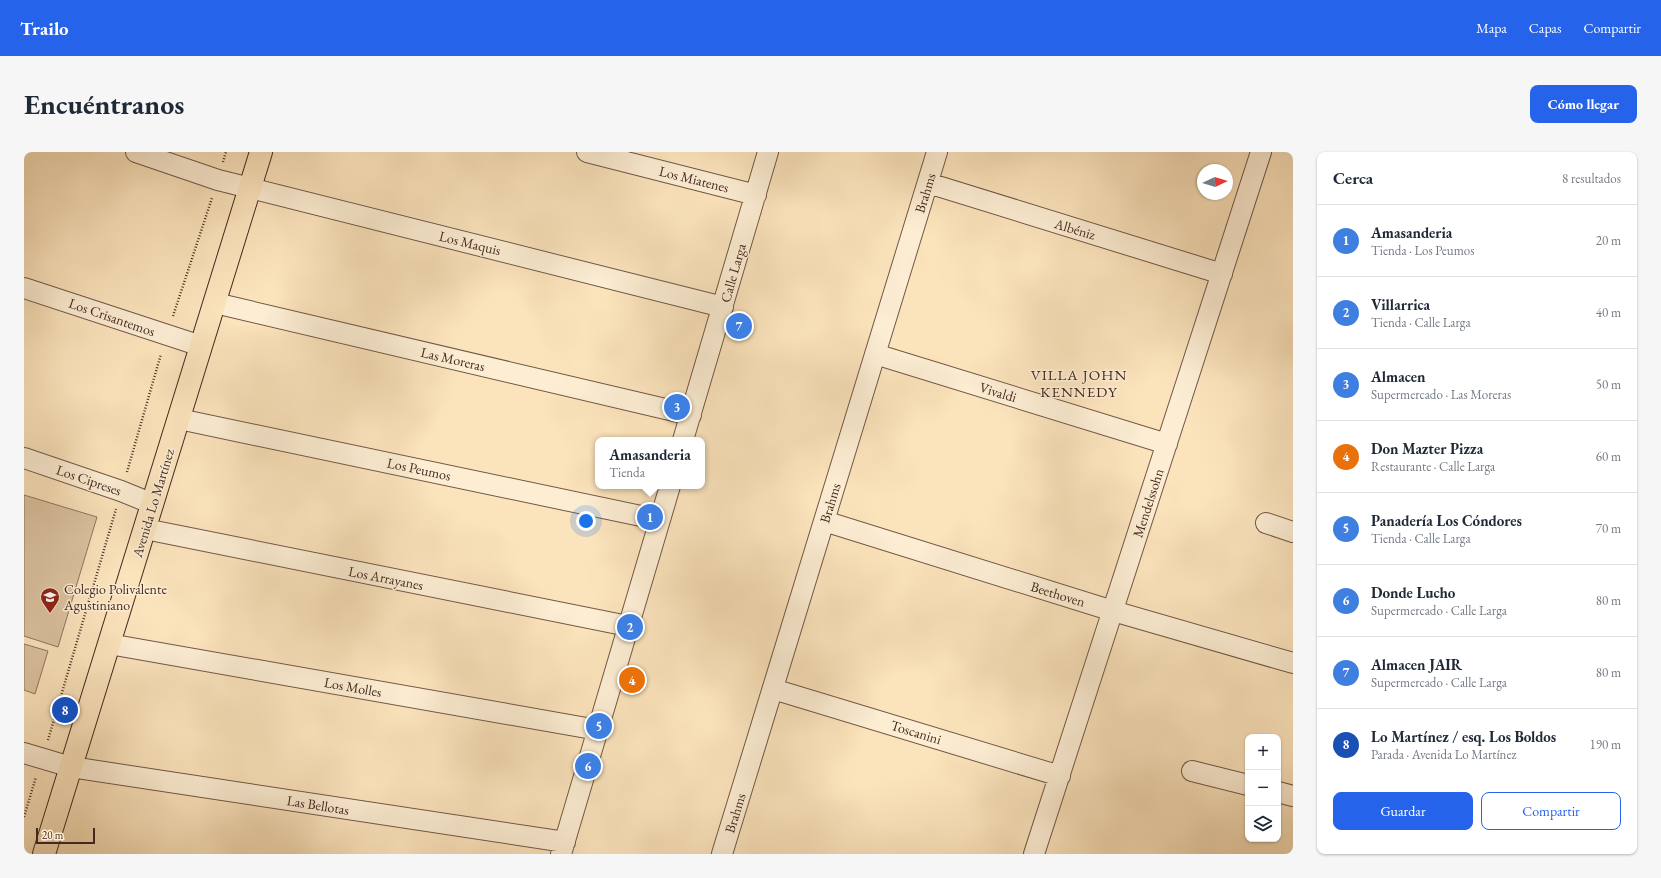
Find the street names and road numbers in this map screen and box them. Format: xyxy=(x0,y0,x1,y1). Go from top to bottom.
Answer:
street label: Los Miatenes xyxy=(657,162,731,196)
street label: Brahms xyxy=(910,170,940,215)
street label: Albéniz xyxy=(1051,214,1098,244)
street label: Los Maquis xyxy=(437,227,503,259)
street label: Calle Larga xyxy=(716,241,750,305)
street label: Los Crisantemos xyxy=(66,294,158,340)
street label: Las Moreras xyxy=(419,343,487,375)
street label: Vivaldi xyxy=(977,378,1019,406)
street label: Avenida Lo Martínez xyxy=(128,446,178,560)
street label: Los Peumos xyxy=(386,453,453,485)
street label: Los Cipreses xyxy=(54,460,124,500)
street label: Mendelssohn xyxy=(1128,466,1168,540)
street label: Brahms xyxy=(815,480,845,525)
street label: Los Arrayanes xyxy=(347,562,425,594)
street label: Beethoven xyxy=(1029,577,1088,611)
street label: Los Molles xyxy=(323,673,384,701)
street label: Toscanini xyxy=(888,716,944,748)
street label: Brahms xyxy=(720,790,750,835)
street label: Las Bellotas xyxy=(286,791,351,819)

